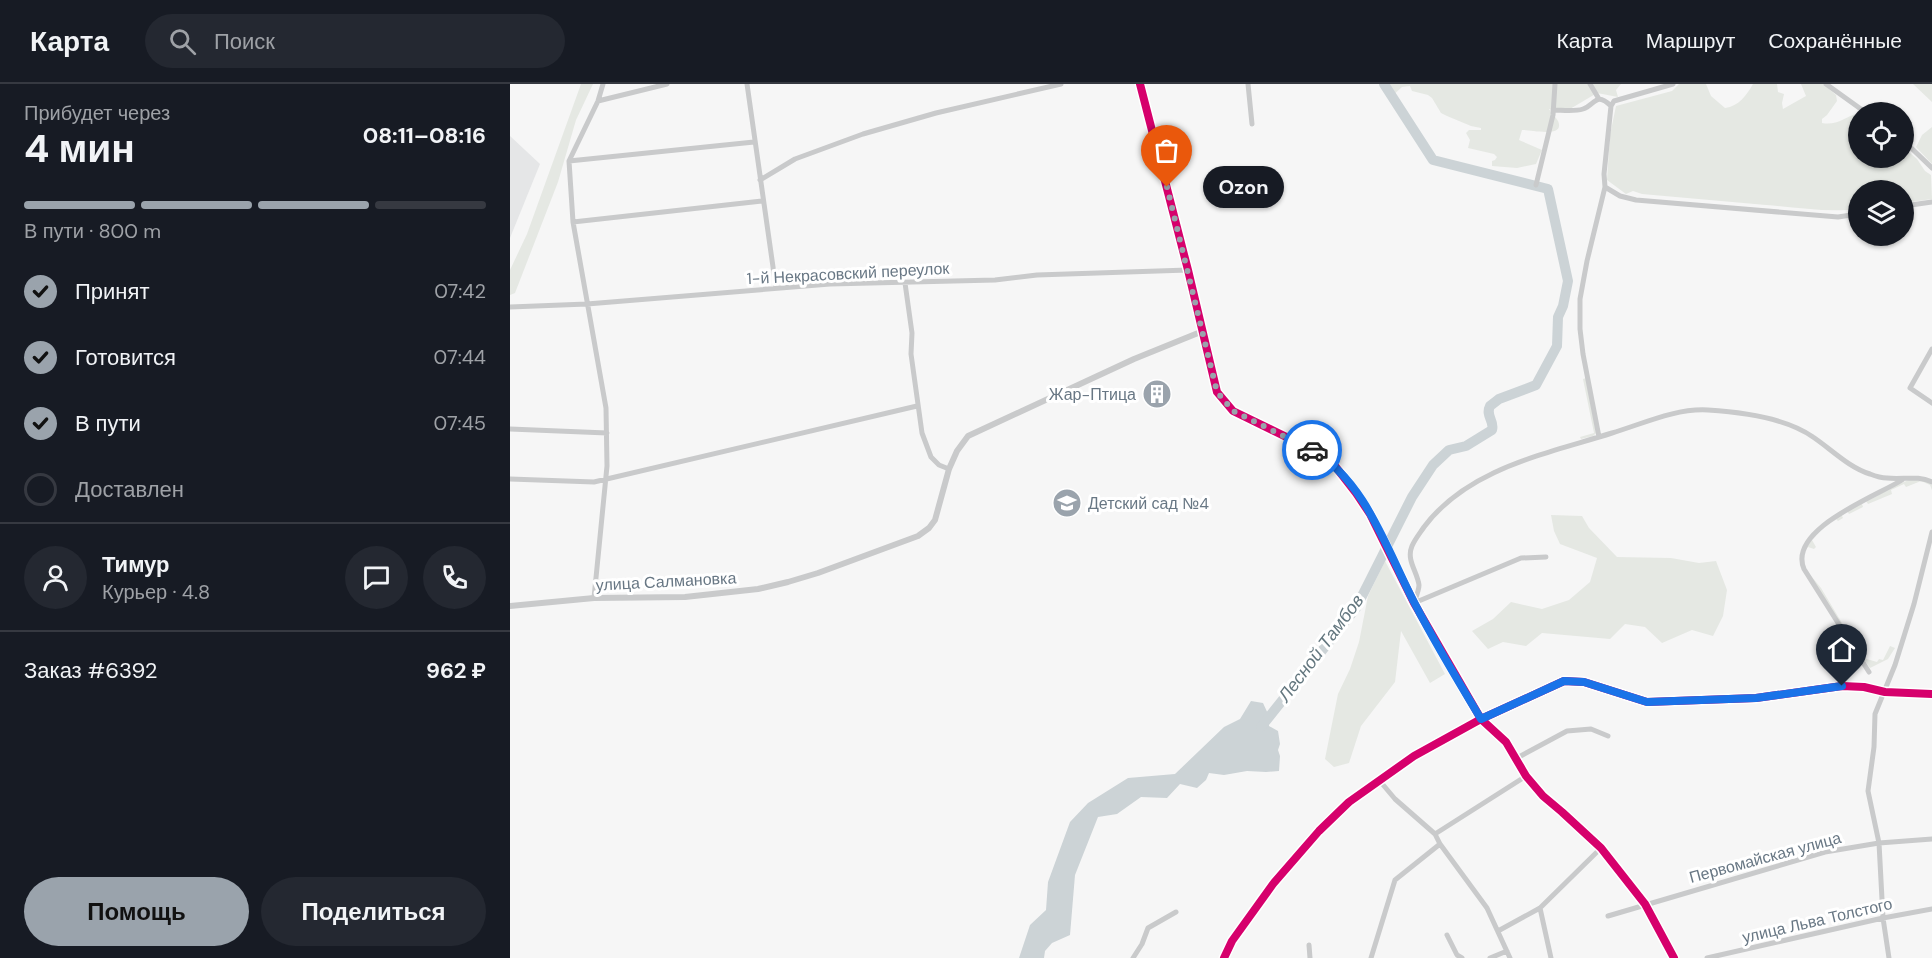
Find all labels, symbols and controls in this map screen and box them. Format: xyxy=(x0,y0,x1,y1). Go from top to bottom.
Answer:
search box xyxy=(145,14,565,68)
text: Карта xyxy=(30,23,109,60)
icon: search xyxy=(166,25,199,58)
text: Поиск xyxy=(214,27,275,56)
text: Карта xyxy=(1557,27,1613,55)
text: Маршрут xyxy=(1646,27,1735,55)
text: Сохранённые xyxy=(1768,27,1902,55)
text: Прибудет через xyxy=(24,100,170,126)
map controls xyxy=(1848,102,1914,246)
button: locate xyxy=(1848,102,1914,168)
text: 08:11–08:16 xyxy=(363,121,486,150)
text: 4 мин xyxy=(24,123,135,174)
pin xyxy=(1141,125,1192,187)
icon: bag xyxy=(1150,134,1183,167)
callout: Ozon xyxy=(1203,166,1284,208)
text: Ozon xyxy=(1218,174,1269,200)
button: layers xyxy=(1848,180,1914,246)
text: В пути · 800 m xyxy=(24,218,161,244)
street label: 1-й Некрасовский переулок xyxy=(746,258,951,289)
icon: check xyxy=(24,275,57,308)
text: Принят xyxy=(75,277,149,306)
text: 07:42 xyxy=(434,278,486,304)
icon: check xyxy=(24,341,57,374)
text: Готовится xyxy=(75,343,176,372)
text: 07:44 xyxy=(434,344,486,370)
building icon: Жар-Птица xyxy=(1141,378,1173,410)
place label: Жар-Птица xyxy=(1049,384,1136,405)
icon: check xyxy=(24,407,57,440)
text: В пути xyxy=(75,409,141,438)
text: 07:45 xyxy=(434,410,486,436)
courier xyxy=(1282,420,1342,480)
icon: car xyxy=(1296,434,1329,467)
text: Доставлен xyxy=(75,475,184,504)
school or university icon: Детский сад №4 xyxy=(1051,487,1083,519)
place label: Детский сад №4 xyxy=(1088,493,1209,514)
button: person xyxy=(24,546,87,609)
button: chat xyxy=(345,546,408,609)
button: phone xyxy=(423,546,486,609)
text: Тимур xyxy=(102,550,170,579)
street label: улица Салмановка xyxy=(595,567,737,596)
text: Курьер · 4.8 xyxy=(102,579,210,605)
water label: Лесной Тамбов xyxy=(1272,589,1369,707)
pin xyxy=(1816,624,1867,686)
icon: home xyxy=(1825,633,1858,666)
text: Заказ #6392 xyxy=(24,656,158,685)
text: 962 ₽ xyxy=(426,656,486,685)
street label: Первомайская улица xyxy=(1687,827,1844,888)
button: Помощь xyxy=(24,877,249,946)
button: Поделиться xyxy=(261,877,486,946)
street label: улица Льва Толстого xyxy=(1740,893,1894,948)

